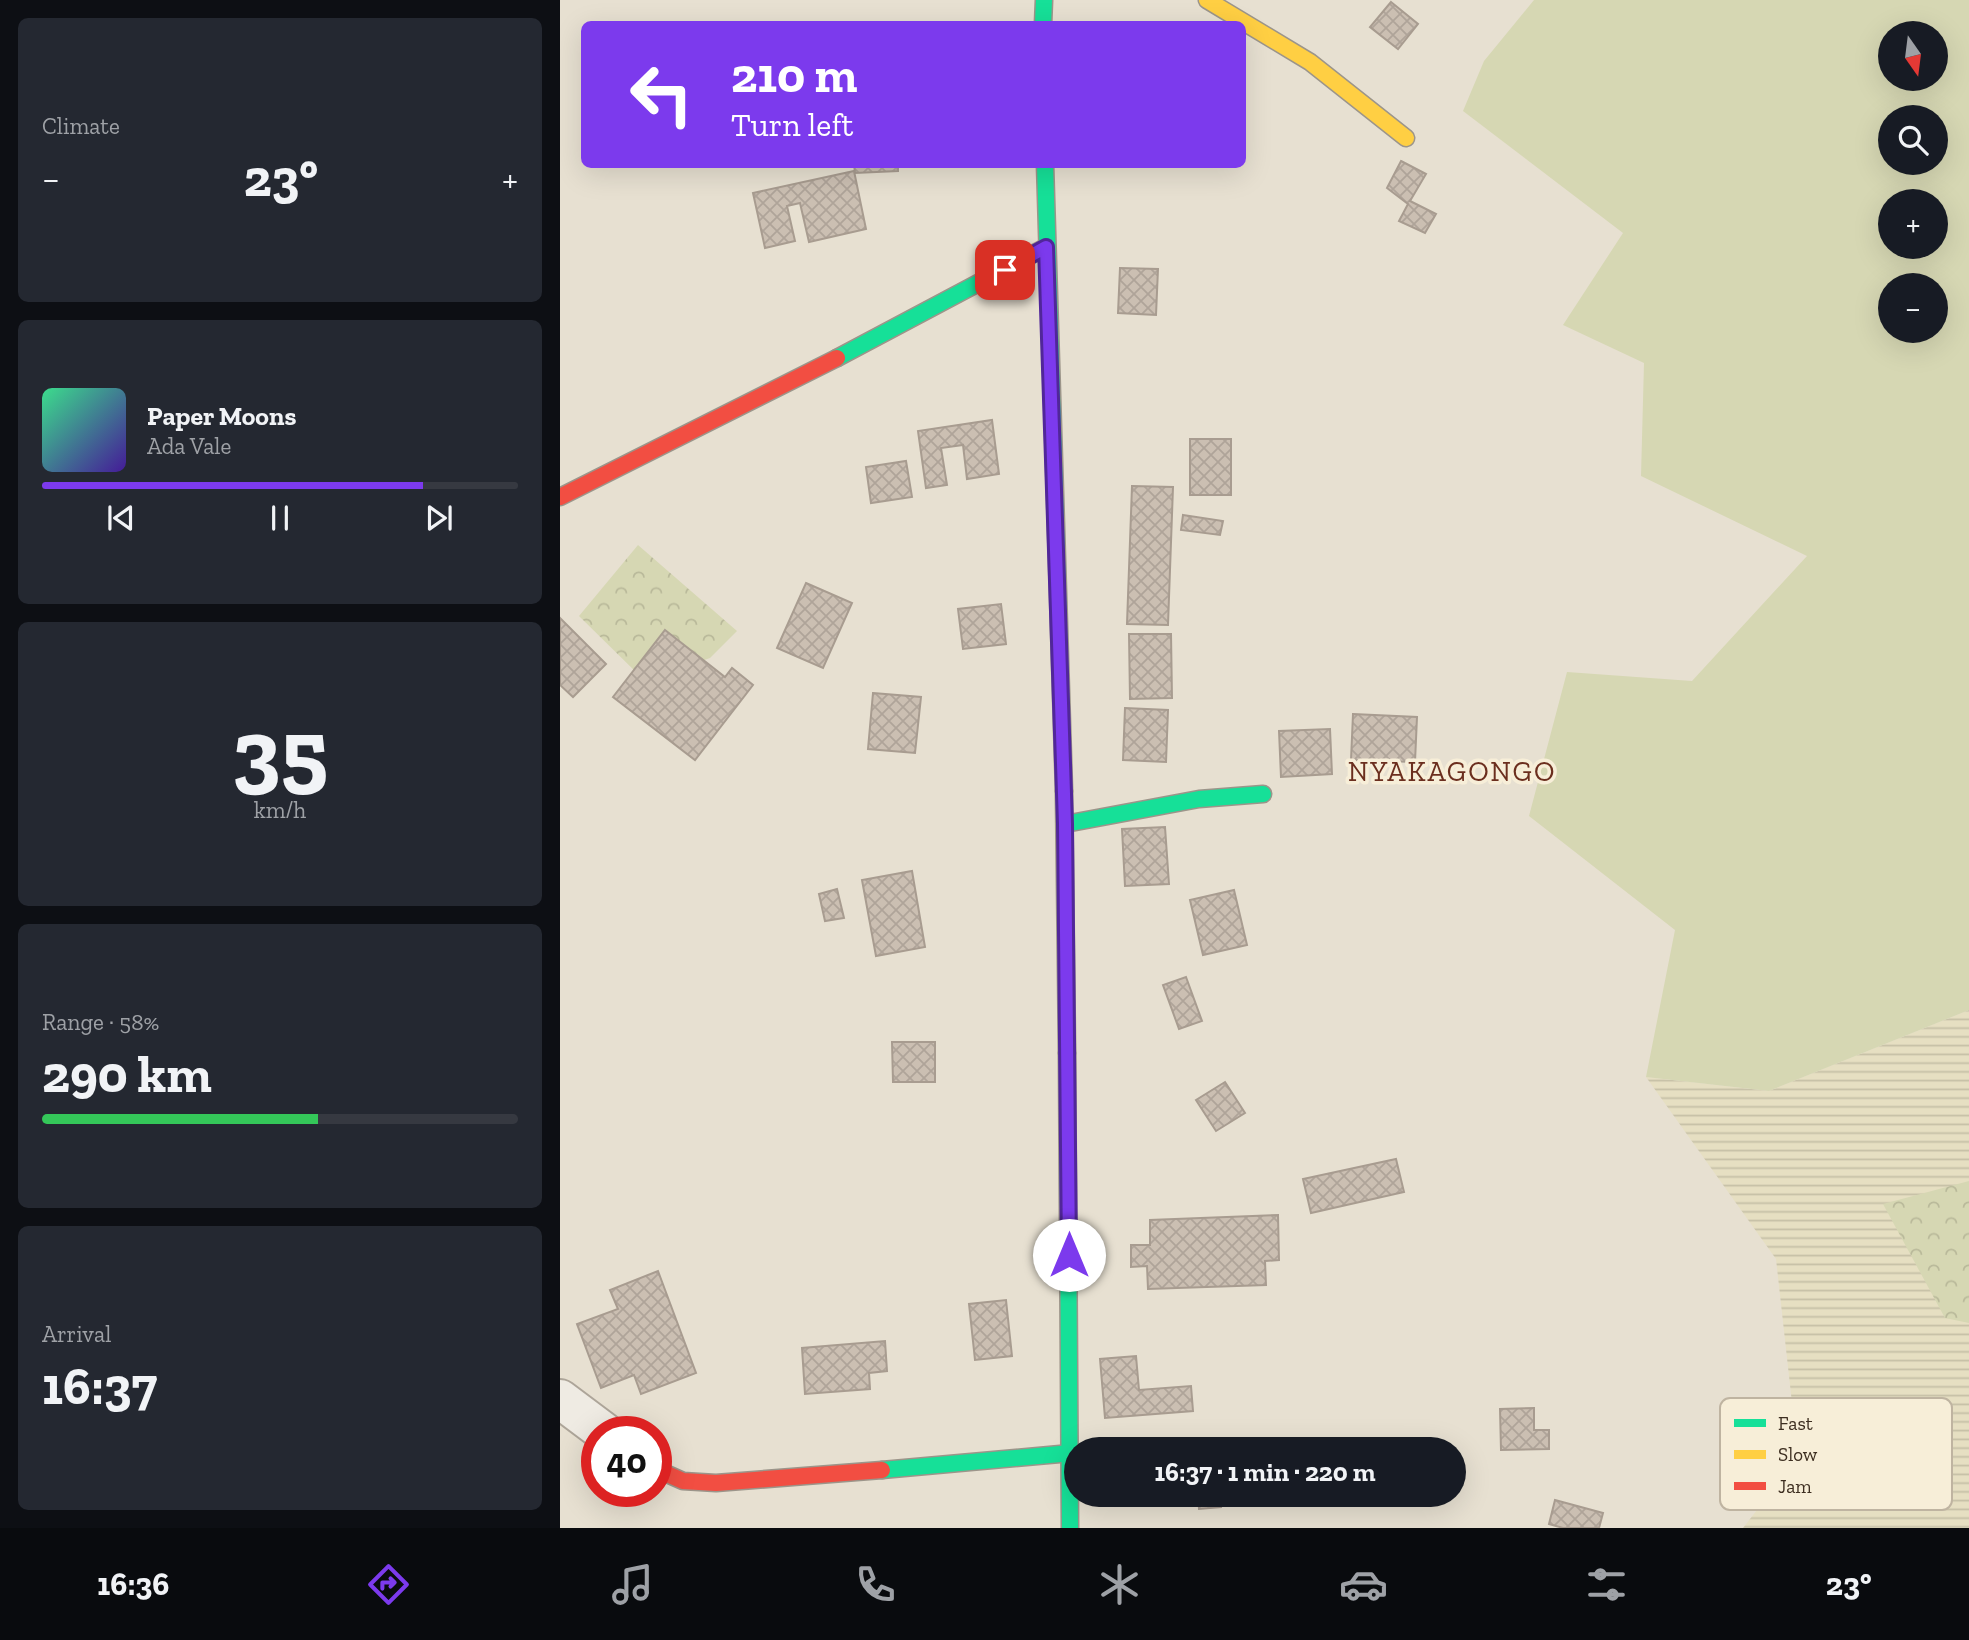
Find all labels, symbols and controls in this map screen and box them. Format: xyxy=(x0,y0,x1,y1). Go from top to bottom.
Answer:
north arrow xyxy=(1878,21,1948,91)
map controls xyxy=(1878,21,1948,343)
text: 210 m xyxy=(731,46,857,105)
icon: left xyxy=(616,49,707,140)
button: search xyxy=(1878,105,1948,175)
text: Turn left xyxy=(731,106,853,144)
text: Climate xyxy=(42,112,120,140)
text: 23° xyxy=(244,147,318,209)
text: − xyxy=(42,156,60,202)
text: + xyxy=(502,156,518,202)
button: + xyxy=(1878,189,1948,259)
pin xyxy=(975,240,1035,300)
icon: arrive xyxy=(986,251,1024,289)
button: − xyxy=(1878,273,1948,343)
text: Paper Moons xyxy=(147,400,296,432)
text: Ada Vale xyxy=(147,432,231,460)
icon: previous xyxy=(102,499,140,537)
icon: pause xyxy=(261,499,299,537)
icon: next xyxy=(420,499,458,537)
text: 35 xyxy=(232,696,328,805)
district label: NYAKAGONGO xyxy=(1348,755,1556,788)
text: km/h xyxy=(254,796,306,824)
text: Range · 58% xyxy=(42,1008,159,1036)
text: 290 km xyxy=(42,1043,212,1105)
position arrow xyxy=(1032,1218,1106,1292)
text: Arrival xyxy=(42,1320,111,1348)
text: 16:37 xyxy=(42,1355,157,1417)
legend xyxy=(1720,1398,1952,1510)
text: Fast xyxy=(1778,1412,1813,1435)
speed limit sign: 40 xyxy=(581,1416,672,1507)
text: Slow xyxy=(1778,1443,1818,1466)
text: 16:37 · 1 min · 220 m xyxy=(1155,1456,1375,1488)
text: Jam xyxy=(1778,1475,1812,1498)
icon: directions xyxy=(364,1560,413,1609)
icon: music xyxy=(608,1560,657,1609)
icon: phone xyxy=(851,1560,900,1609)
icon: climate xyxy=(1095,1560,1144,1609)
icon: car xyxy=(1339,1560,1388,1609)
icon: filters xyxy=(1582,1560,1631,1609)
text: 16:36 xyxy=(97,1565,170,1603)
text: 23° xyxy=(1826,1565,1872,1603)

